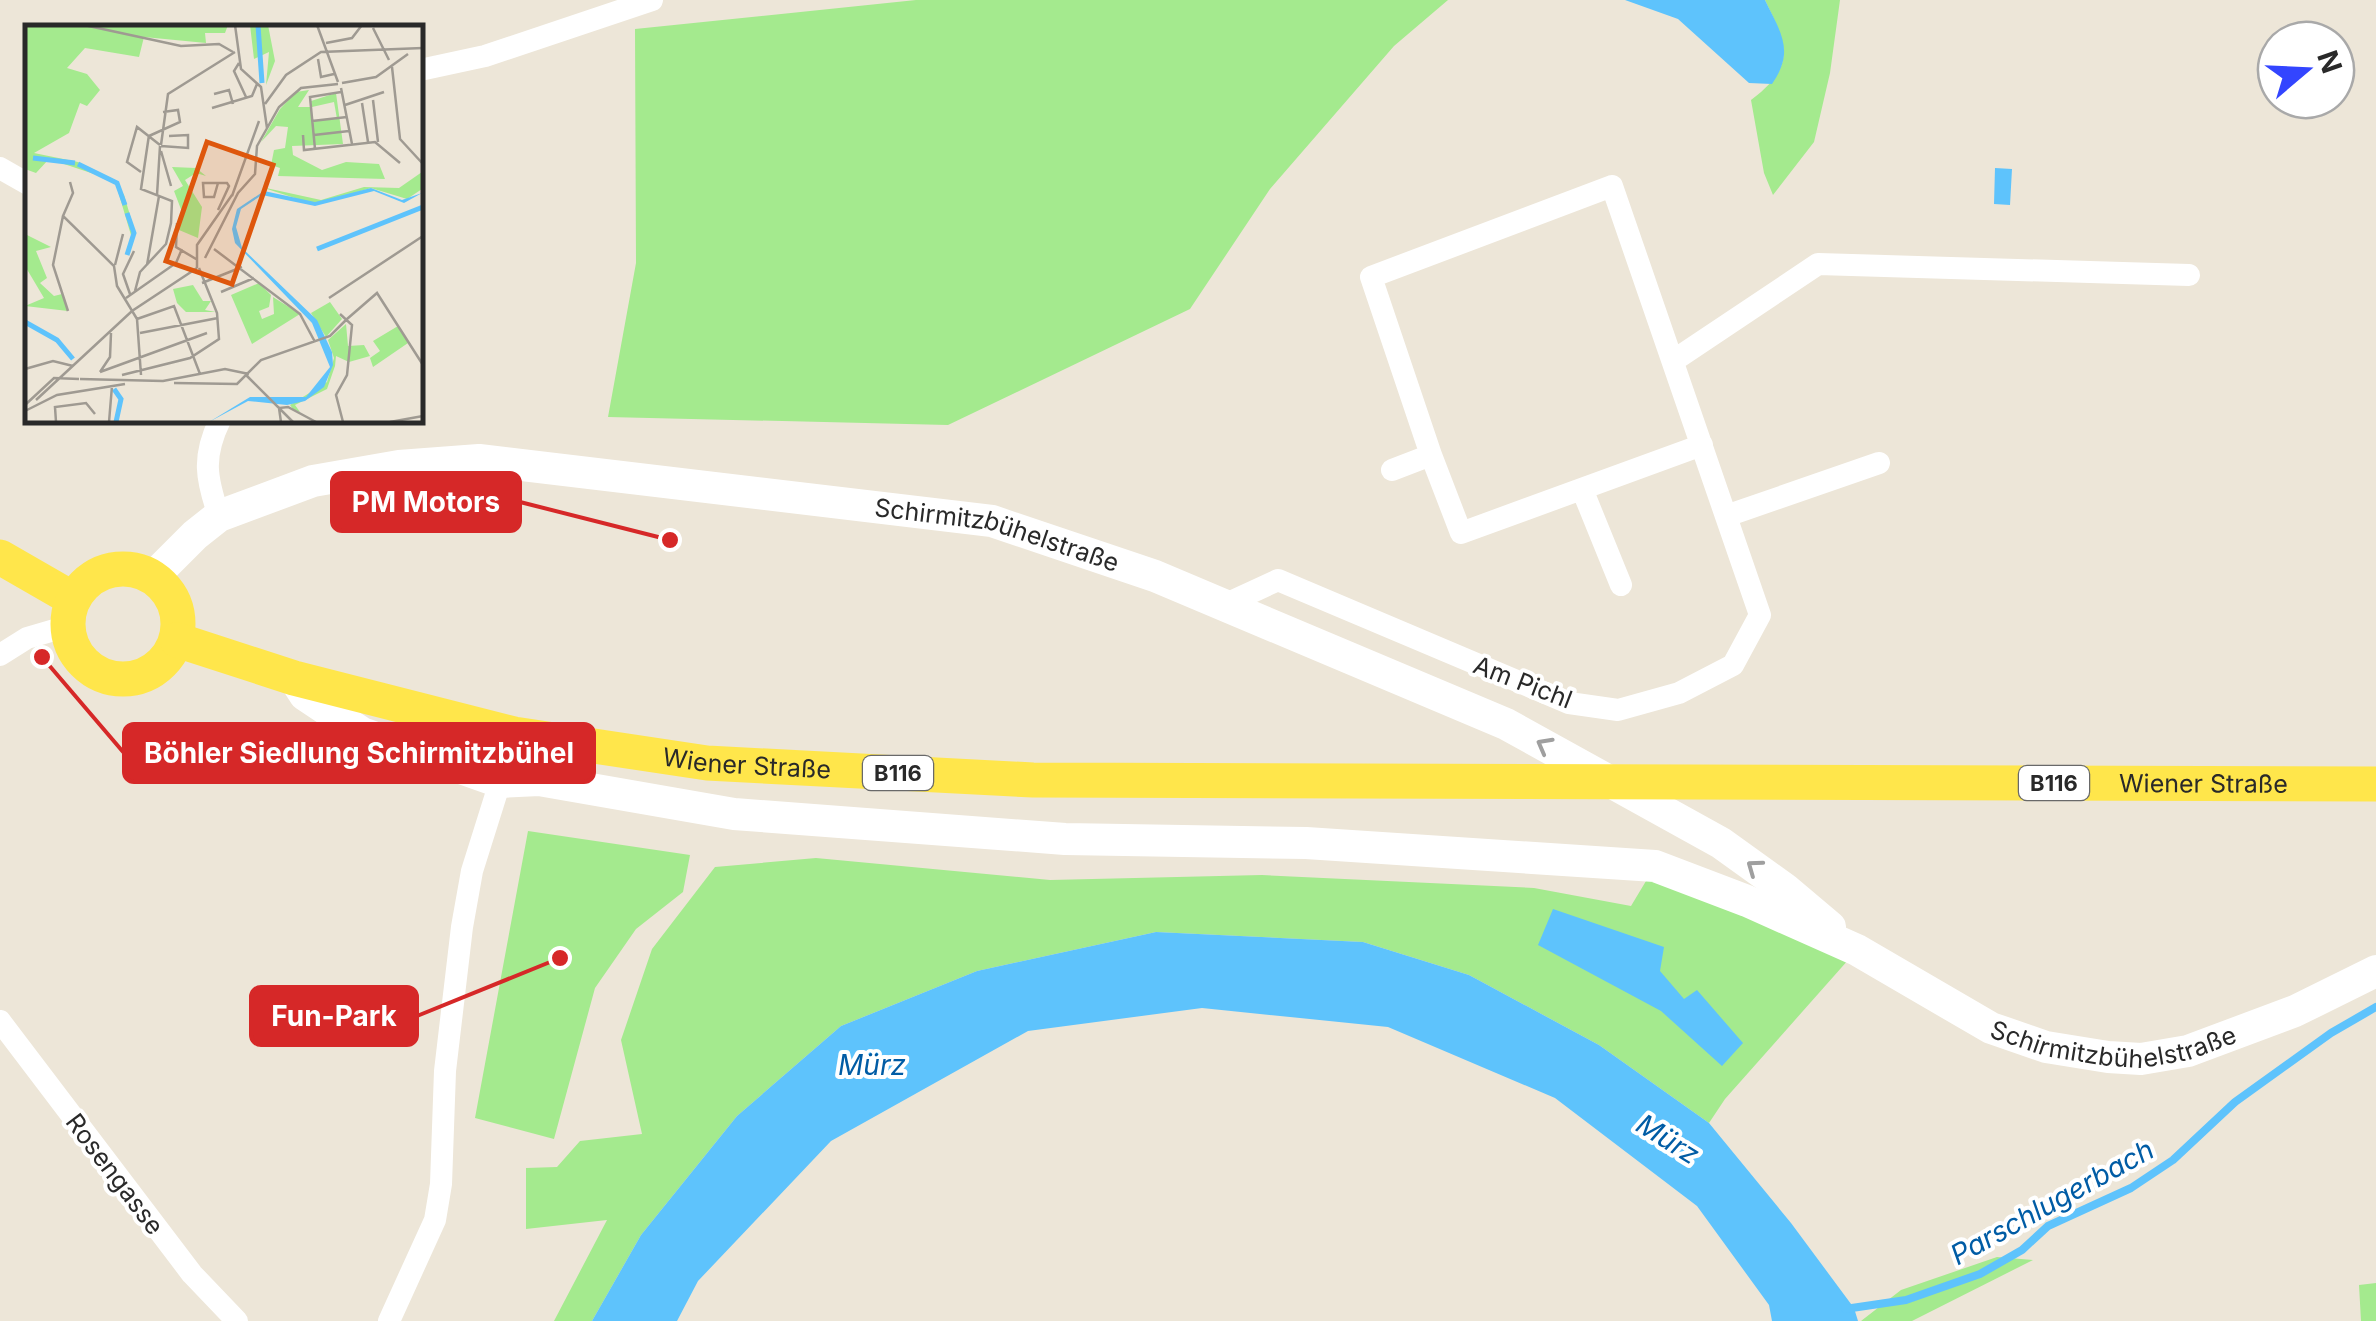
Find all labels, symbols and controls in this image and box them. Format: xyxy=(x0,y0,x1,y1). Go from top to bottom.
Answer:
north arrow xyxy=(2256,20,2356,120)
inset map xyxy=(25,25,422,422)
text: N xyxy=(2310,46,2349,77)
callout: PM Motors xyxy=(332,473,520,531)
text: PM Motors xyxy=(352,485,500,519)
street label: Schirmitzbühelstraße xyxy=(873,492,1123,578)
street label: Am Pichl xyxy=(1469,649,1577,715)
callout: Böhler Siedlung Schirmitzbühel xyxy=(124,724,594,782)
text: Böhler Siedlung Schirmitzbühel xyxy=(144,736,574,770)
one-way arrow xyxy=(1537,738,1555,758)
street label: Wiener Straße xyxy=(661,742,832,784)
road number: B116 xyxy=(863,756,933,790)
road number: B116 xyxy=(2019,766,2089,800)
street label: Wiener Straße xyxy=(2119,768,2288,799)
one-way arrow xyxy=(1747,861,1765,879)
callout: Fun-Park xyxy=(251,987,417,1045)
text: Fun-Park xyxy=(271,999,398,1033)
street label: Schirmitzbühelstraße xyxy=(1987,1014,2240,1074)
water label: Mürz xyxy=(838,1048,906,1082)
water label: Mürz xyxy=(1630,1107,1706,1171)
street label: Rosengasse xyxy=(60,1108,170,1240)
water label: Parschlugerbach xyxy=(1944,1132,2160,1272)

